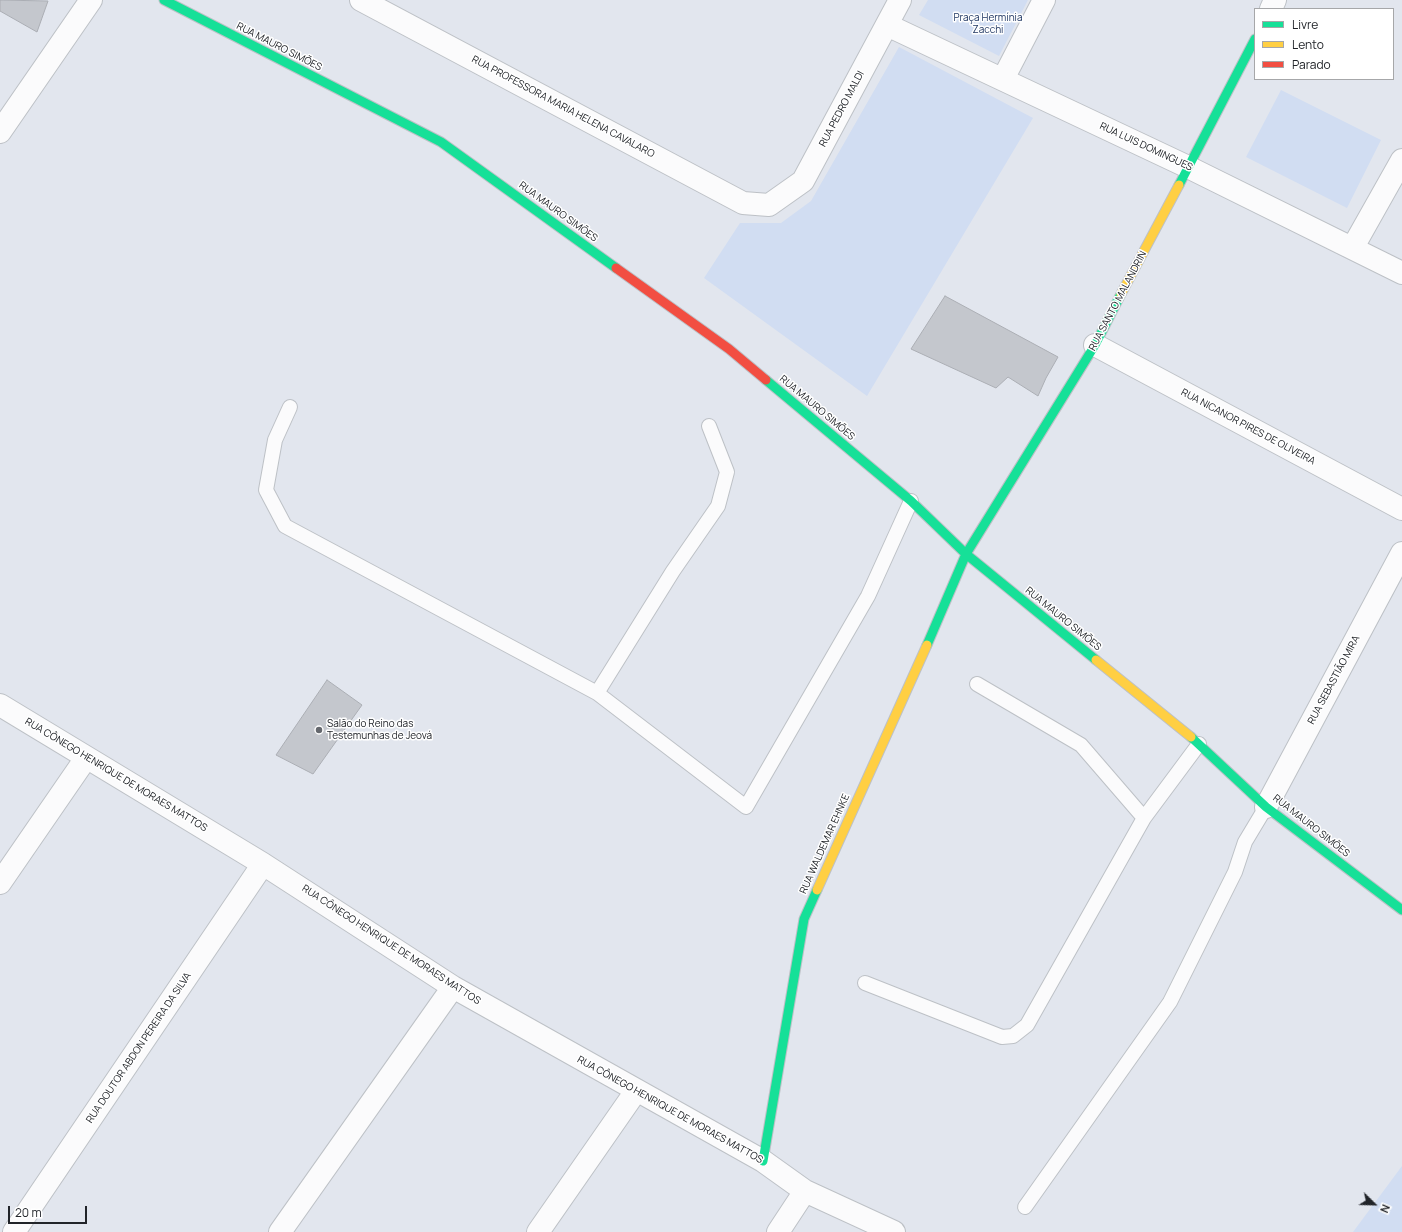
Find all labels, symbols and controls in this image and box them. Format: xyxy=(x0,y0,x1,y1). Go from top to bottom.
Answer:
legend xyxy=(1254,8,1394,80)
park label: Praça Hermínia Zacchi xyxy=(954,12,1022,36)
text: Livre xyxy=(1292,16,1318,33)
street label: RUA MAURO SIMÕES xyxy=(234,20,324,74)
text: Lento xyxy=(1292,36,1324,53)
street label: RUA PROFESSORA MARIA HELENA CAVALARO xyxy=(470,54,656,160)
text: Parado xyxy=(1292,56,1331,73)
street label: RUA PEDRO MALDI xyxy=(817,69,867,149)
street label: RUA LUIS DOMINGUES xyxy=(1098,120,1194,174)
street label: RUA MAURO SIMÕES xyxy=(516,179,600,245)
street label: RUA SANTO MALANDRIN xyxy=(1087,249,1149,353)
street label: RUA MAURO SIMÕES xyxy=(777,373,857,443)
street label: RUA NICANOR PIRES DE OLIVEIRA xyxy=(1179,386,1317,468)
street label: RUA MAURO SIMÕES xyxy=(1023,585,1103,653)
street label: RUA SEBASTIÃO MIRA xyxy=(1306,634,1362,726)
street label: RUA CÔNEGO HENRIQUE DE MORAES MATTOS xyxy=(23,716,209,834)
place label: Salão do Reino das Testemunhas de Jeová xyxy=(327,718,432,742)
marker: Salão do Reino das Testemunhas de Jeová xyxy=(314,725,324,735)
street label: RUA WALDEMAR EHNKE xyxy=(798,792,852,896)
street label: RUA MAURO SIMÕES xyxy=(1270,792,1352,860)
street label: RUA CÔNEGO HENRIQUE DE MORAES MATTOS xyxy=(299,883,483,1007)
street label: RUA DOUTOR ABDON PEREIRA DA SILVA xyxy=(84,970,194,1126)
street label: RUA CÔNEGO HENRIQUE DE MORAES MATTOS xyxy=(575,1054,765,1166)
north arrow xyxy=(1354,1184,1394,1224)
scale bar xyxy=(10,1198,89,1224)
text: N xyxy=(1377,1202,1394,1215)
text: 20 m xyxy=(15,1204,42,1221)

